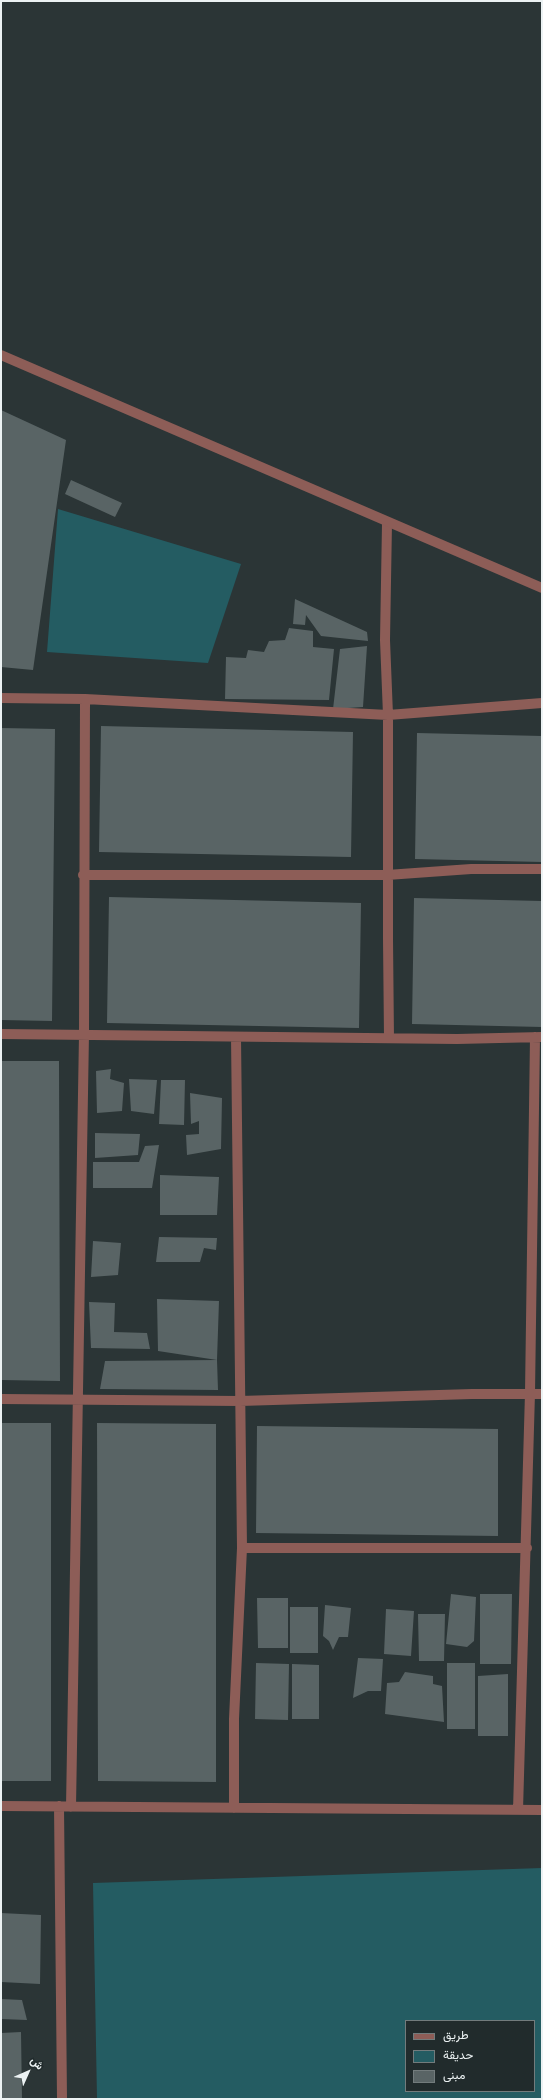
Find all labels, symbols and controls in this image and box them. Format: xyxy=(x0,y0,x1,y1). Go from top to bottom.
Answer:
legend xyxy=(405,2020,535,2092)
text: طريق xyxy=(443,2028,468,2042)
text: حديقة xyxy=(443,2048,473,2062)
north arrow xyxy=(8,2052,48,2092)
text: ش xyxy=(28,2054,46,2072)
text: مبنى xyxy=(443,2068,465,2082)

